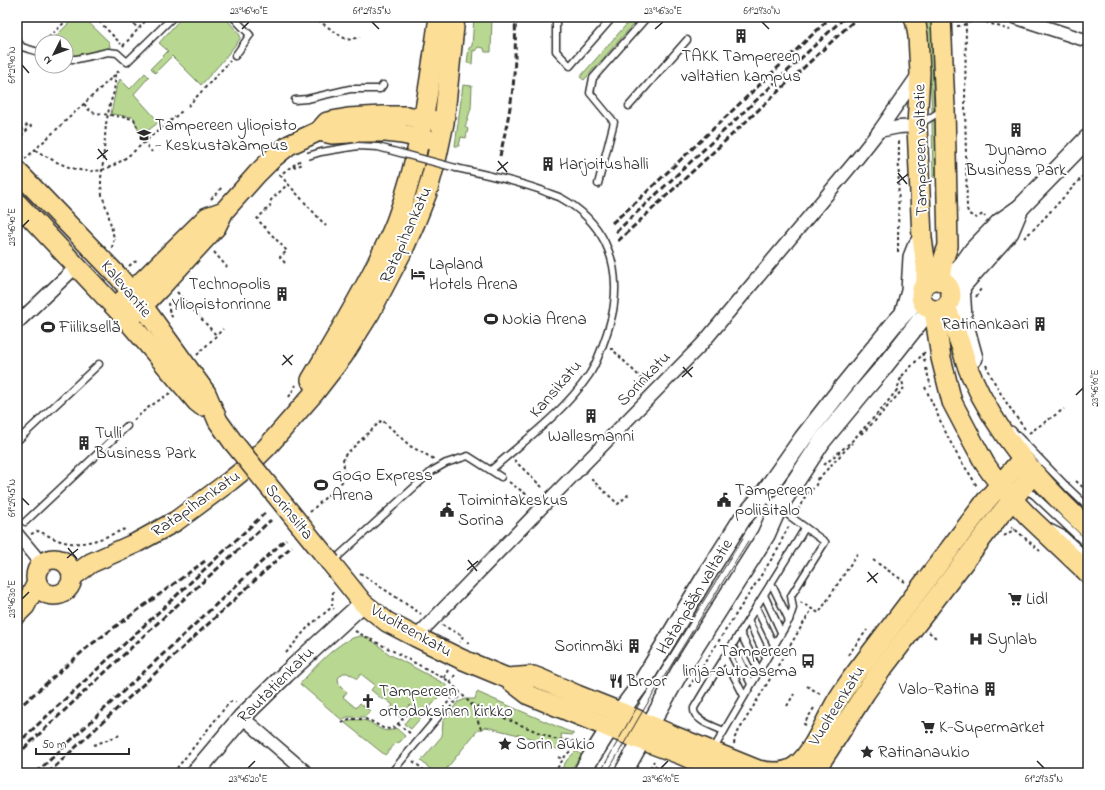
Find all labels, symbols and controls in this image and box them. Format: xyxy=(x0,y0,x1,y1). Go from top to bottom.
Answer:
text: 23°46'40"E xyxy=(230,4,268,19)
text: 61°29'35"N xyxy=(353,4,391,19)
text: 23°46'30"E xyxy=(644,4,682,19)
text: 61°29'30"N xyxy=(744,4,781,19)
building icon: TAKK Tampereen valtatien kampus xyxy=(733,28,749,44)
north arrow xyxy=(34,34,74,74)
place label: TAKK Tampereen valtatien kampus xyxy=(681,44,801,89)
text: 61°29'40"N xyxy=(5,46,20,83)
text: N xyxy=(39,52,56,68)
street label: Tampereen valtatie xyxy=(907,83,935,216)
place label: Tampereen yliopisto - Keskustakampus xyxy=(155,113,297,158)
building icon: Dynamo Business Park xyxy=(1008,122,1024,138)
school or university icon: Tampereen yliopisto - Keskustakampus xyxy=(136,127,152,143)
place label: Dynamo Business Park xyxy=(964,138,1067,183)
place label: Harjoitushalli xyxy=(559,152,649,177)
building icon: Harjoitushalli xyxy=(540,156,556,172)
street label: Ratapihankatu xyxy=(374,183,438,287)
text: 23°46'40"E xyxy=(5,208,20,246)
place label: Lapland Hotels Arena xyxy=(429,252,518,297)
street label: Kalevantie xyxy=(94,255,158,324)
hotel icon: Lapland Hotels Arena xyxy=(410,266,426,282)
place label: Technopolis Yliopistonrinne xyxy=(172,272,271,317)
building icon: Technopolis Yliopistonrinne xyxy=(274,286,290,302)
place label: Nokia Arena xyxy=(502,307,587,332)
sports icon: Nokia Arena xyxy=(483,311,499,327)
place label: Ratinankaari xyxy=(942,312,1029,337)
place label: Fiiliksellä xyxy=(58,315,120,340)
building icon: Ratinankaari xyxy=(1032,316,1048,332)
sports icon: Fiiliksellä xyxy=(40,319,56,335)
street label: Sorinkatu xyxy=(611,346,677,412)
street label: Kansikatu xyxy=(524,355,588,423)
text: 23°46'10"E xyxy=(1088,369,1103,407)
building icon: Wallesmanni xyxy=(583,408,599,424)
place label: Tulli Business Park xyxy=(94,421,197,466)
place label: Wallesmanni xyxy=(548,424,634,449)
building icon: Tulli Business Park xyxy=(76,435,92,451)
place label: GoGo Express Arena xyxy=(332,463,433,508)
street label: Ratapihankatu xyxy=(146,464,246,544)
sports icon: GoGo Express Arena xyxy=(313,477,329,493)
place label: Tampereen poliisitalo xyxy=(735,478,813,523)
text: 61°29'45"N xyxy=(5,479,20,517)
street label: Sorinsilta xyxy=(259,479,319,545)
place label: Toimintakeskus Sorina xyxy=(458,488,568,533)
public building icon: Tampereen poliisitalo xyxy=(716,492,732,508)
public building icon: Toimintakeskus Sorina xyxy=(439,502,455,518)
street label: Hatanpään valtatie xyxy=(650,534,740,660)
text: 23°46'30"E xyxy=(5,580,20,618)
place label: Lidl xyxy=(1026,587,1048,612)
supermarket icon: Lidl xyxy=(1007,591,1023,607)
street label: Vuolteenkatu xyxy=(365,598,457,664)
place label: Synlab xyxy=(987,627,1037,653)
hospital icon: Synlab xyxy=(968,631,984,647)
place label: Sorinmäki xyxy=(554,634,623,659)
building icon: Sorinmäki xyxy=(626,638,642,654)
place label: Tampereen linja-autoasema xyxy=(683,639,797,684)
street label: Rautatienkatu xyxy=(232,641,320,729)
bus stop icon: Tampereen linja-autoasema xyxy=(800,653,816,669)
street label: Vuolteenkatu xyxy=(802,661,871,752)
place label: Broor xyxy=(626,669,667,694)
restaurant icon: Broor xyxy=(608,673,624,689)
place label: Valo-Ratina xyxy=(898,677,979,702)
place label: Tampereen ortodoksinen kirkko xyxy=(379,679,513,724)
building icon: Valo-Ratina xyxy=(982,681,998,697)
church icon: Tampereen ortodoksinen kirkko xyxy=(360,693,376,709)
place label: K-Supermarket xyxy=(939,715,1045,740)
supermarket icon: K-Supermarket xyxy=(920,719,936,735)
scale bar xyxy=(36,730,129,756)
place label: Sorin aukio xyxy=(516,732,595,757)
text: 50 m xyxy=(42,736,66,754)
place icon: Sorin aukio xyxy=(497,736,513,752)
place label: Ratinanaukio xyxy=(878,740,970,765)
place icon: Ratinanaukio xyxy=(859,744,875,760)
text: 23°46'20"E xyxy=(228,772,268,787)
text: 23°46'10"E xyxy=(642,772,680,787)
text: 61°29'35"N xyxy=(1025,772,1063,787)

